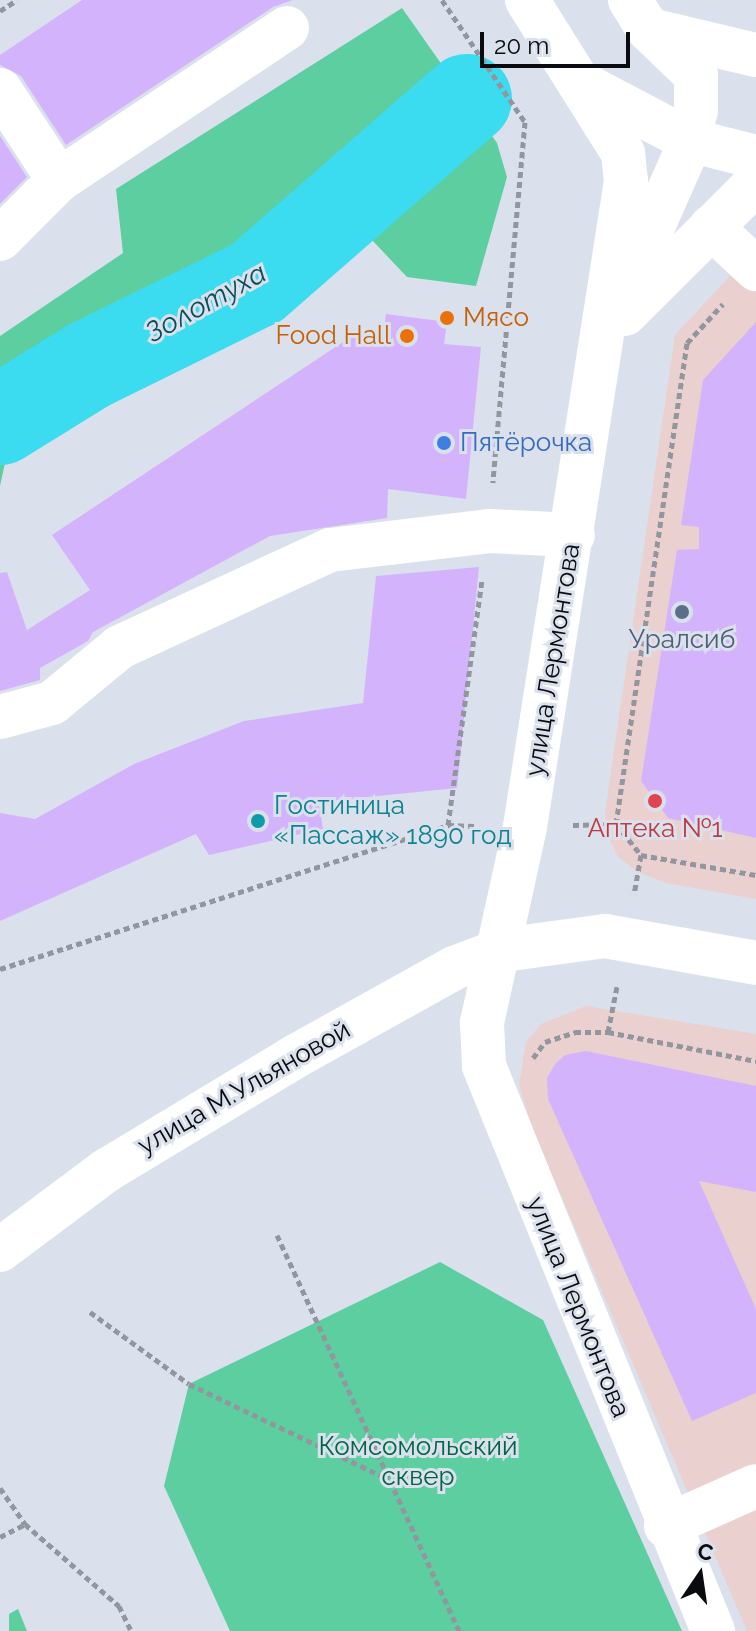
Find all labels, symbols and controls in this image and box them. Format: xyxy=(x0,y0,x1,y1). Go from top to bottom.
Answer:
scale bar xyxy=(484,16,634,66)
text: 20 m xyxy=(494,31,549,60)
water label: Золотуха xyxy=(140,256,272,350)
place label: Мясо xyxy=(463,302,529,334)
marker: Мясо xyxy=(438,309,456,327)
place label: Food Hall xyxy=(275,320,391,352)
marker: Food Hall xyxy=(398,327,416,345)
place label: Пятёрочка xyxy=(460,427,592,459)
marker: Пятёрочка xyxy=(435,434,453,452)
street label: улица Лермонтова xyxy=(519,541,587,779)
marker: Уралсиб xyxy=(673,603,691,621)
place label: Уралсиб xyxy=(629,624,735,656)
place label: Гостиница «Пассаж» 1890 год xyxy=(274,790,512,852)
marker: Аптека №1 xyxy=(646,792,664,810)
marker: Гостиница «Пассаж» 1890 год xyxy=(249,812,267,830)
place label: Аптека №1 xyxy=(587,813,723,845)
street label: улица М.Ульяновой xyxy=(132,1014,356,1162)
street label: улица Лермонтова xyxy=(519,1192,637,1422)
park label: Комсомольский сквер xyxy=(319,1431,517,1492)
north arrow xyxy=(660,1535,740,1615)
text: С xyxy=(695,1537,716,1566)

